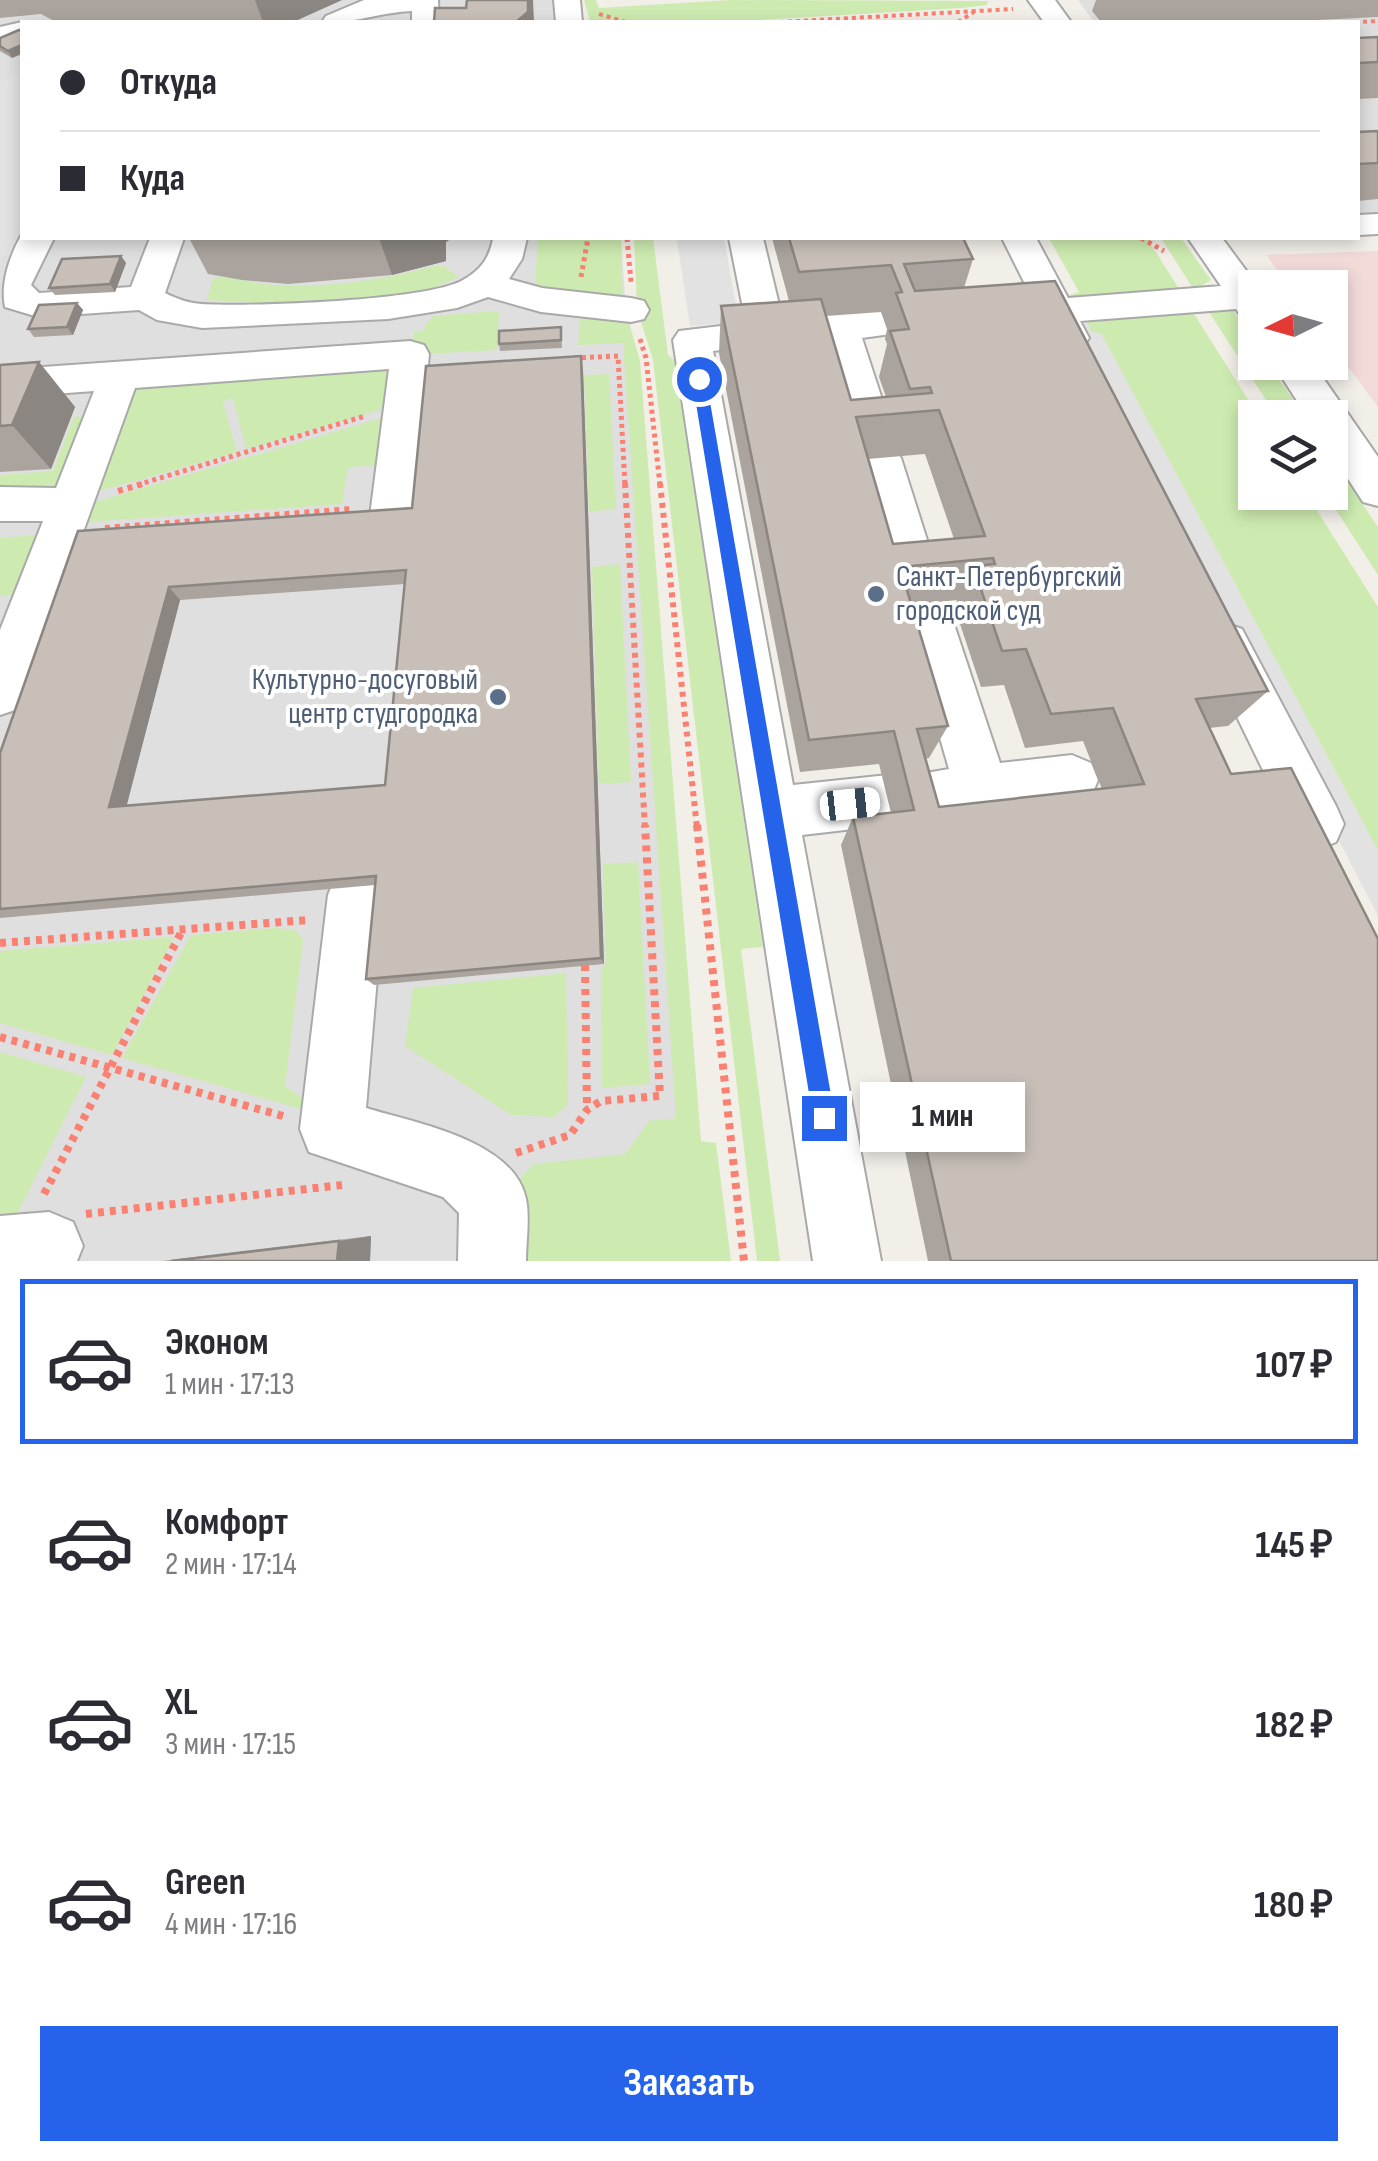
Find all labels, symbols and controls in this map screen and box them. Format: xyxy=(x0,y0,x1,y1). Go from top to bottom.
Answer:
text: Откуда xyxy=(120,60,217,105)
text: Куда xyxy=(120,156,185,201)
north arrow xyxy=(1238,270,1348,380)
map controls xyxy=(1238,270,1348,510)
route start xyxy=(677,357,722,402)
button: layers xyxy=(1238,400,1348,510)
place label: Санкт-Петербургский городской суд xyxy=(896,559,1122,629)
marker: Санкт-Петербургский городской суд xyxy=(865,583,887,605)
place label: Культурно-досуговый центр студгородка xyxy=(252,662,478,732)
marker: Культурно-досуговый центр студгородка xyxy=(487,686,509,708)
car xyxy=(819,786,881,822)
callout: 1 мин xyxy=(859,1083,1024,1153)
route end xyxy=(802,1096,847,1141)
text: 1 мин xyxy=(911,1097,974,1136)
icon: car xyxy=(45,1317,135,1407)
text: Эконом xyxy=(165,1320,269,1365)
text: 107 ₽ xyxy=(1255,1343,1333,1388)
text: 1 мин · 17:13 xyxy=(165,1365,295,1404)
icon: car xyxy=(45,1497,135,1587)
text: Комфорт xyxy=(165,1500,288,1545)
text: 145 ₽ xyxy=(1255,1523,1333,1568)
text: 2 мин · 17:14 xyxy=(165,1545,297,1584)
icon: car xyxy=(45,1677,135,1767)
text: XL xyxy=(165,1680,198,1725)
text: 182 ₽ xyxy=(1255,1703,1333,1748)
text: 3 мин · 17:15 xyxy=(165,1725,296,1764)
icon: car xyxy=(45,1857,135,1947)
text: Green xyxy=(165,1860,246,1905)
text: 180 ₽ xyxy=(1254,1883,1333,1928)
text: 4 мин · 17:16 xyxy=(165,1905,297,1944)
button: Заказать xyxy=(40,2026,1338,2141)

